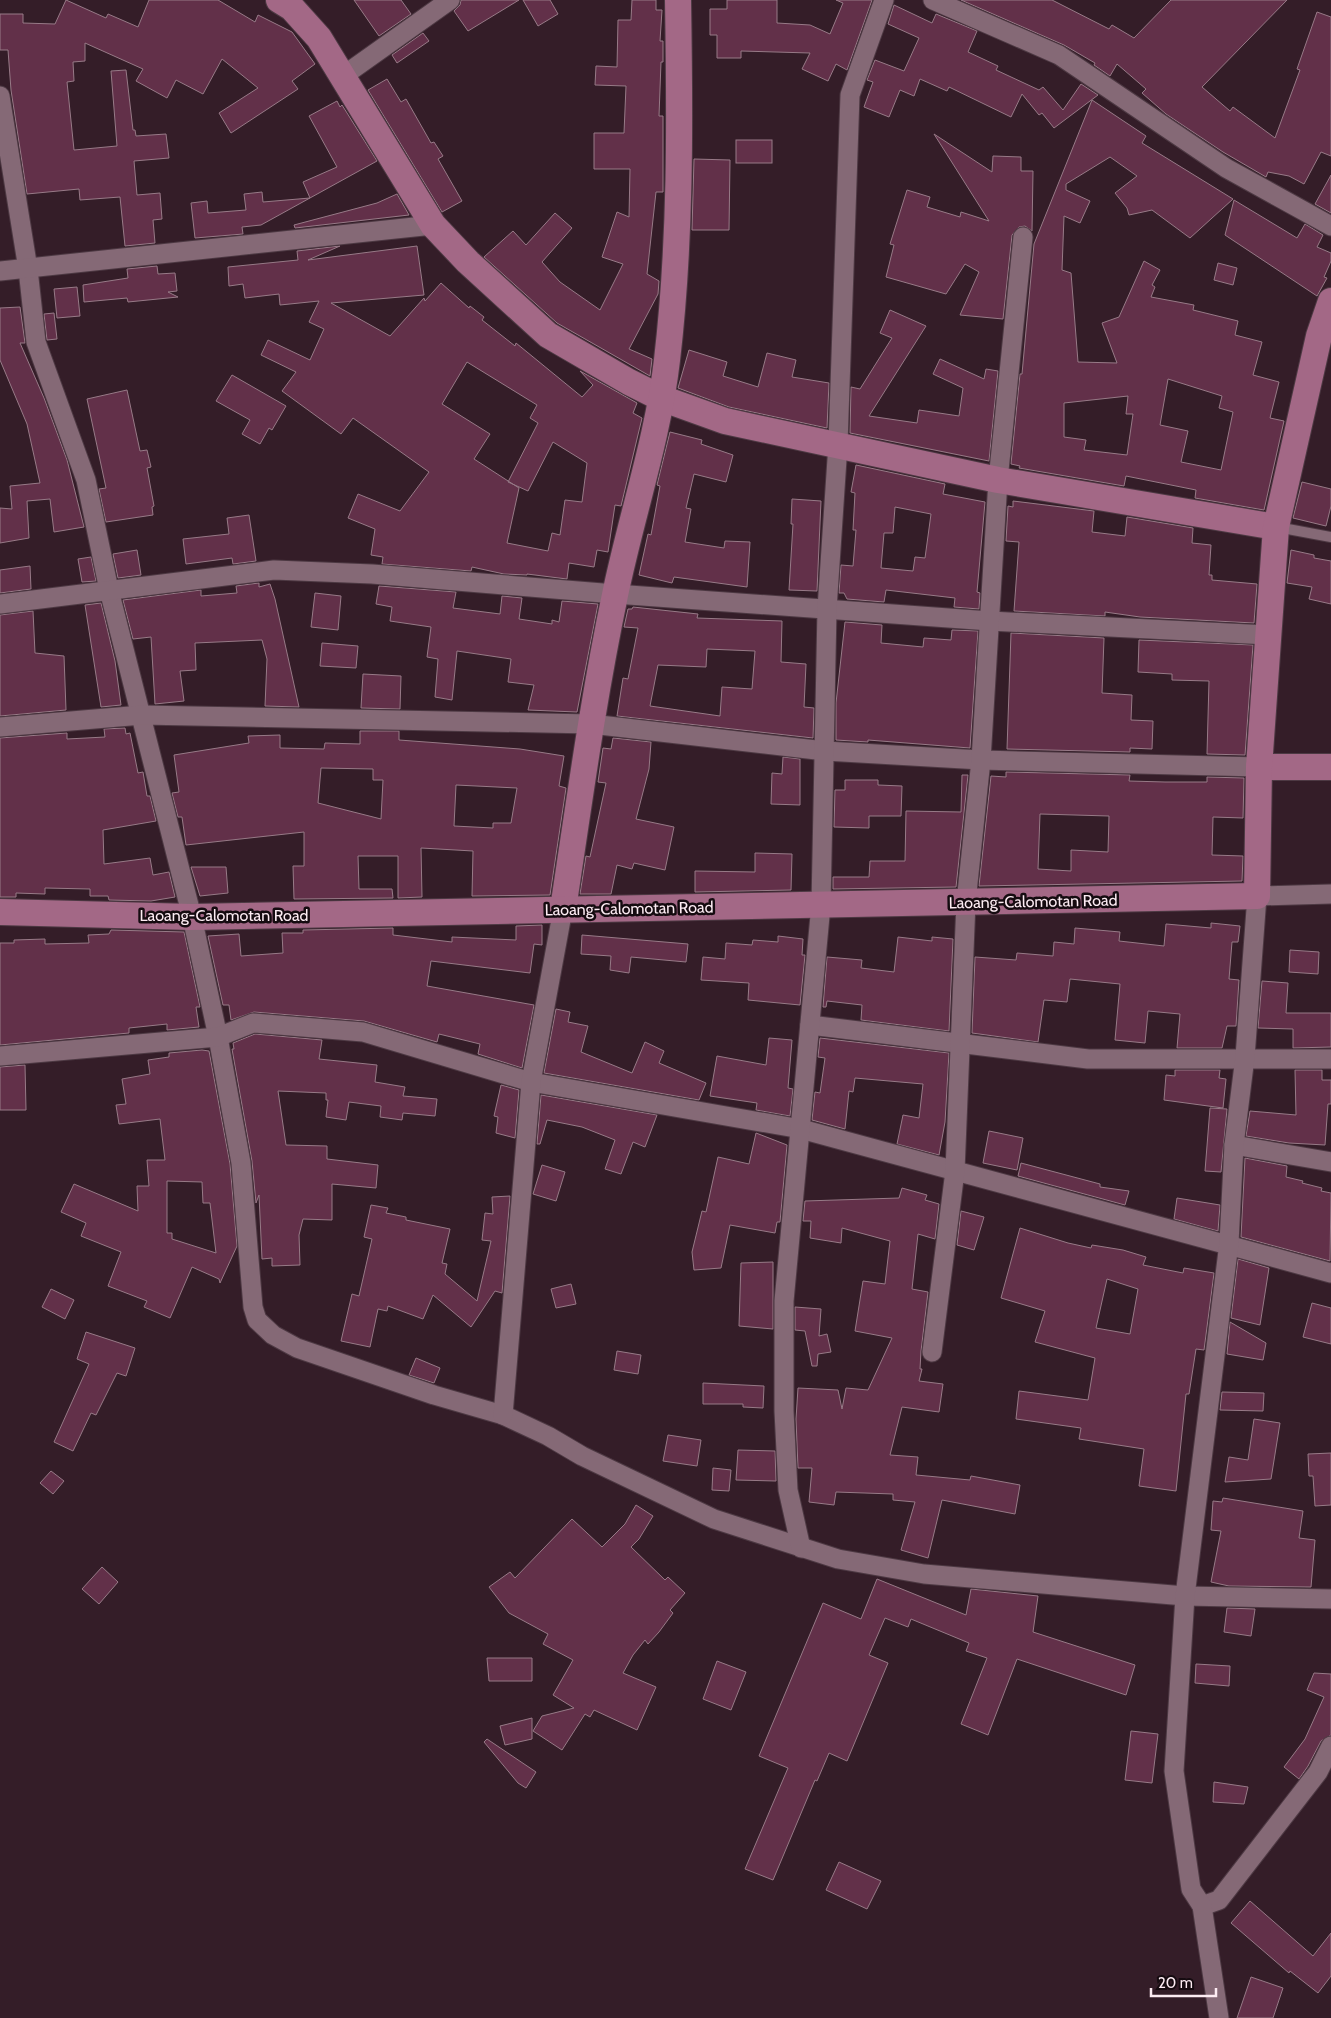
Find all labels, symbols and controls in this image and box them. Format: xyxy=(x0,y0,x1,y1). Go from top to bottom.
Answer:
street label: Laoang-Calomotan Road xyxy=(948,891,1118,912)
street label: Laoang-Calomotan Road xyxy=(544,898,714,919)
street label: Laoang-Calomotan Road xyxy=(140,906,308,925)
scale bar xyxy=(1151,1966,1216,1998)
text: 20 m xyxy=(1158,1974,1193,1992)

